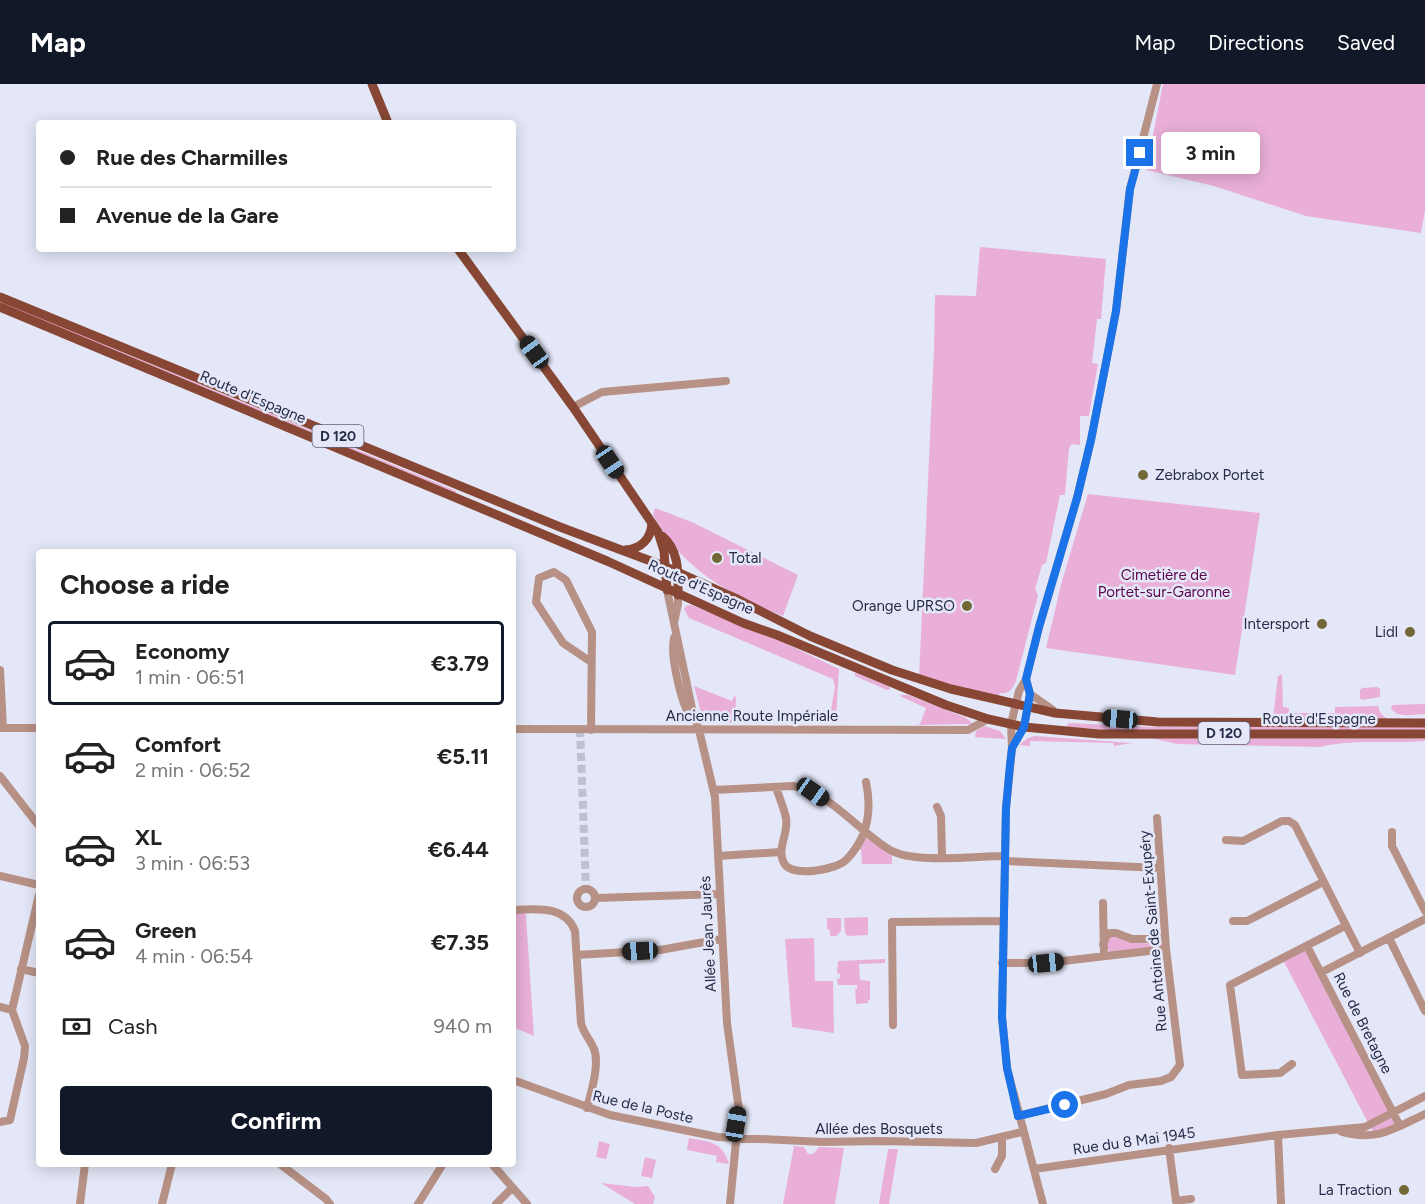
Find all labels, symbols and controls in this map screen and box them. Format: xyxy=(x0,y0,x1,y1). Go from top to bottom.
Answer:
text: Map xyxy=(30,25,86,59)
text: Map xyxy=(1134,30,1175,55)
text: Directions xyxy=(1208,30,1304,55)
text: Saved xyxy=(1337,30,1395,55)
callout: 3 min xyxy=(1161,132,1260,174)
route end xyxy=(1126,139,1153,166)
text: 3 min xyxy=(1186,141,1235,165)
text: Rue des Charmilles xyxy=(96,144,288,171)
text: Avenue de la Gare xyxy=(96,202,279,229)
car xyxy=(516,332,552,372)
street label: Route d'Espagne xyxy=(197,367,309,427)
road number: D 120 xyxy=(312,425,364,447)
car xyxy=(592,442,628,482)
place label: Zebrabox Portet xyxy=(1155,466,1265,484)
marker: Zebrabox Portet xyxy=(1136,468,1150,482)
place label: Total xyxy=(729,549,762,567)
marker: Total xyxy=(710,551,724,565)
street label: Route d'Espagne xyxy=(645,556,757,618)
park label: Cimetière de Portet-sur-Garonne xyxy=(1098,566,1230,601)
text: Choose a ride xyxy=(60,568,229,601)
place label: Orange UPRSO xyxy=(852,597,955,615)
marker: Orange UPRSO xyxy=(960,599,974,613)
place label: Intersport xyxy=(1243,615,1310,633)
marker: Intersport xyxy=(1315,617,1329,631)
place label: Lidl xyxy=(1375,623,1398,641)
marker: Lidl xyxy=(1403,625,1417,639)
icon: car xyxy=(63,636,117,690)
text: Economy xyxy=(135,638,230,665)
text: €3.79 xyxy=(431,650,489,677)
text: 1 min · 06:51 xyxy=(135,665,245,689)
street label: Ancienne Route Impériale xyxy=(666,707,838,725)
car xyxy=(1101,708,1139,730)
street label: Route d'Espagne xyxy=(1262,710,1376,728)
road number: D 120 xyxy=(1198,722,1250,744)
icon: car xyxy=(63,729,117,783)
text: Comfort xyxy=(135,731,221,758)
text: €5.11 xyxy=(437,743,489,770)
text: 2 min · 06:52 xyxy=(135,758,251,782)
car xyxy=(793,774,833,810)
icon: car xyxy=(63,822,117,876)
text: XL xyxy=(135,824,162,851)
street label: Rue Antoine de Saint-Exupéry xyxy=(1135,829,1171,1032)
text: €6.44 xyxy=(428,836,489,863)
text: 3 min · 06:53 xyxy=(135,851,250,875)
street label: Allée Jean Jaurès xyxy=(696,875,720,993)
icon: car xyxy=(63,915,117,969)
text: Green xyxy=(135,917,197,944)
text: €7.35 xyxy=(431,929,489,956)
car xyxy=(622,941,658,961)
text: 4 min · 06:54 xyxy=(135,944,253,968)
car xyxy=(1027,952,1065,974)
street label: Rue de Bretagne xyxy=(1330,969,1396,1077)
icon: cash xyxy=(60,1010,93,1043)
text: Cash xyxy=(108,1013,158,1040)
text: 940 m xyxy=(433,1014,492,1038)
button: Confirm xyxy=(60,1086,492,1155)
street label: Rue de la Poste xyxy=(591,1087,695,1127)
route start xyxy=(1051,1091,1078,1118)
car xyxy=(724,1105,748,1143)
street label: Allée des Bosquets xyxy=(815,1120,943,1138)
street label: Rue du 8 Mai 1945 xyxy=(1072,1123,1196,1159)
place label: La Traction xyxy=(1318,1181,1392,1199)
marker: La Traction xyxy=(1397,1183,1411,1197)

